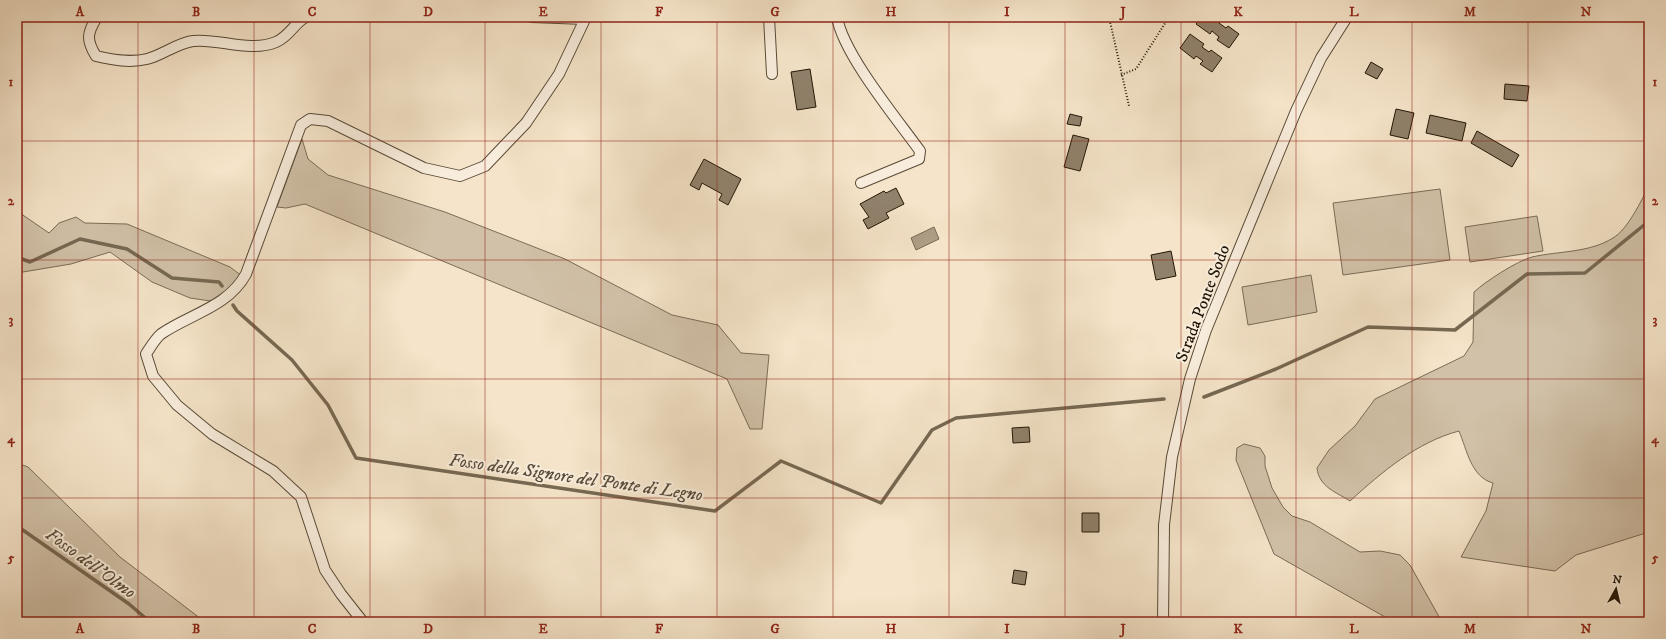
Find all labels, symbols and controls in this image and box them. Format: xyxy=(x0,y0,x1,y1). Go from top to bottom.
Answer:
text: A xyxy=(75,4,85,20)
text: B xyxy=(192,4,200,20)
text: C xyxy=(308,4,317,20)
text: D xyxy=(423,4,433,20)
text: E xyxy=(538,4,548,20)
text: F xyxy=(655,4,664,20)
text: G xyxy=(770,4,780,20)
text: H xyxy=(886,4,897,20)
text: I xyxy=(1004,4,1010,20)
text: J xyxy=(1118,4,1126,21)
text: K xyxy=(1233,4,1243,20)
text: L xyxy=(1349,4,1359,20)
text: M xyxy=(1464,4,1476,20)
text: N xyxy=(1581,4,1592,20)
text: 1 xyxy=(9,74,14,90)
text: 1 xyxy=(1653,74,1658,90)
text: 2 xyxy=(8,193,15,209)
text: 2 xyxy=(1652,193,1659,209)
street label: Strada Ponte Sodo xyxy=(1170,242,1235,365)
text: 3 xyxy=(9,312,14,328)
text: 3 xyxy=(1653,312,1658,328)
text: 4 xyxy=(6,431,15,448)
text: 4 xyxy=(1650,431,1659,448)
water label: Fosso della Signore del Ponte di Legno xyxy=(448,449,704,507)
water label: Fosso dell'Olmo xyxy=(41,524,140,604)
text: 5 xyxy=(7,550,15,566)
text: 5 xyxy=(1651,550,1659,566)
north arrow xyxy=(1596,569,1636,609)
text: N xyxy=(1612,573,1623,588)
text: A xyxy=(75,621,85,637)
text: B xyxy=(192,621,200,637)
text: C xyxy=(308,621,317,637)
text: D xyxy=(423,621,433,637)
text: E xyxy=(538,621,548,637)
text: F xyxy=(655,621,664,637)
text: G xyxy=(770,621,780,637)
text: H xyxy=(886,621,897,637)
text: I xyxy=(1004,621,1010,637)
text: J xyxy=(1118,621,1126,638)
text: K xyxy=(1233,621,1243,637)
text: L xyxy=(1349,621,1359,637)
text: M xyxy=(1464,621,1476,637)
text: N xyxy=(1581,621,1592,637)

